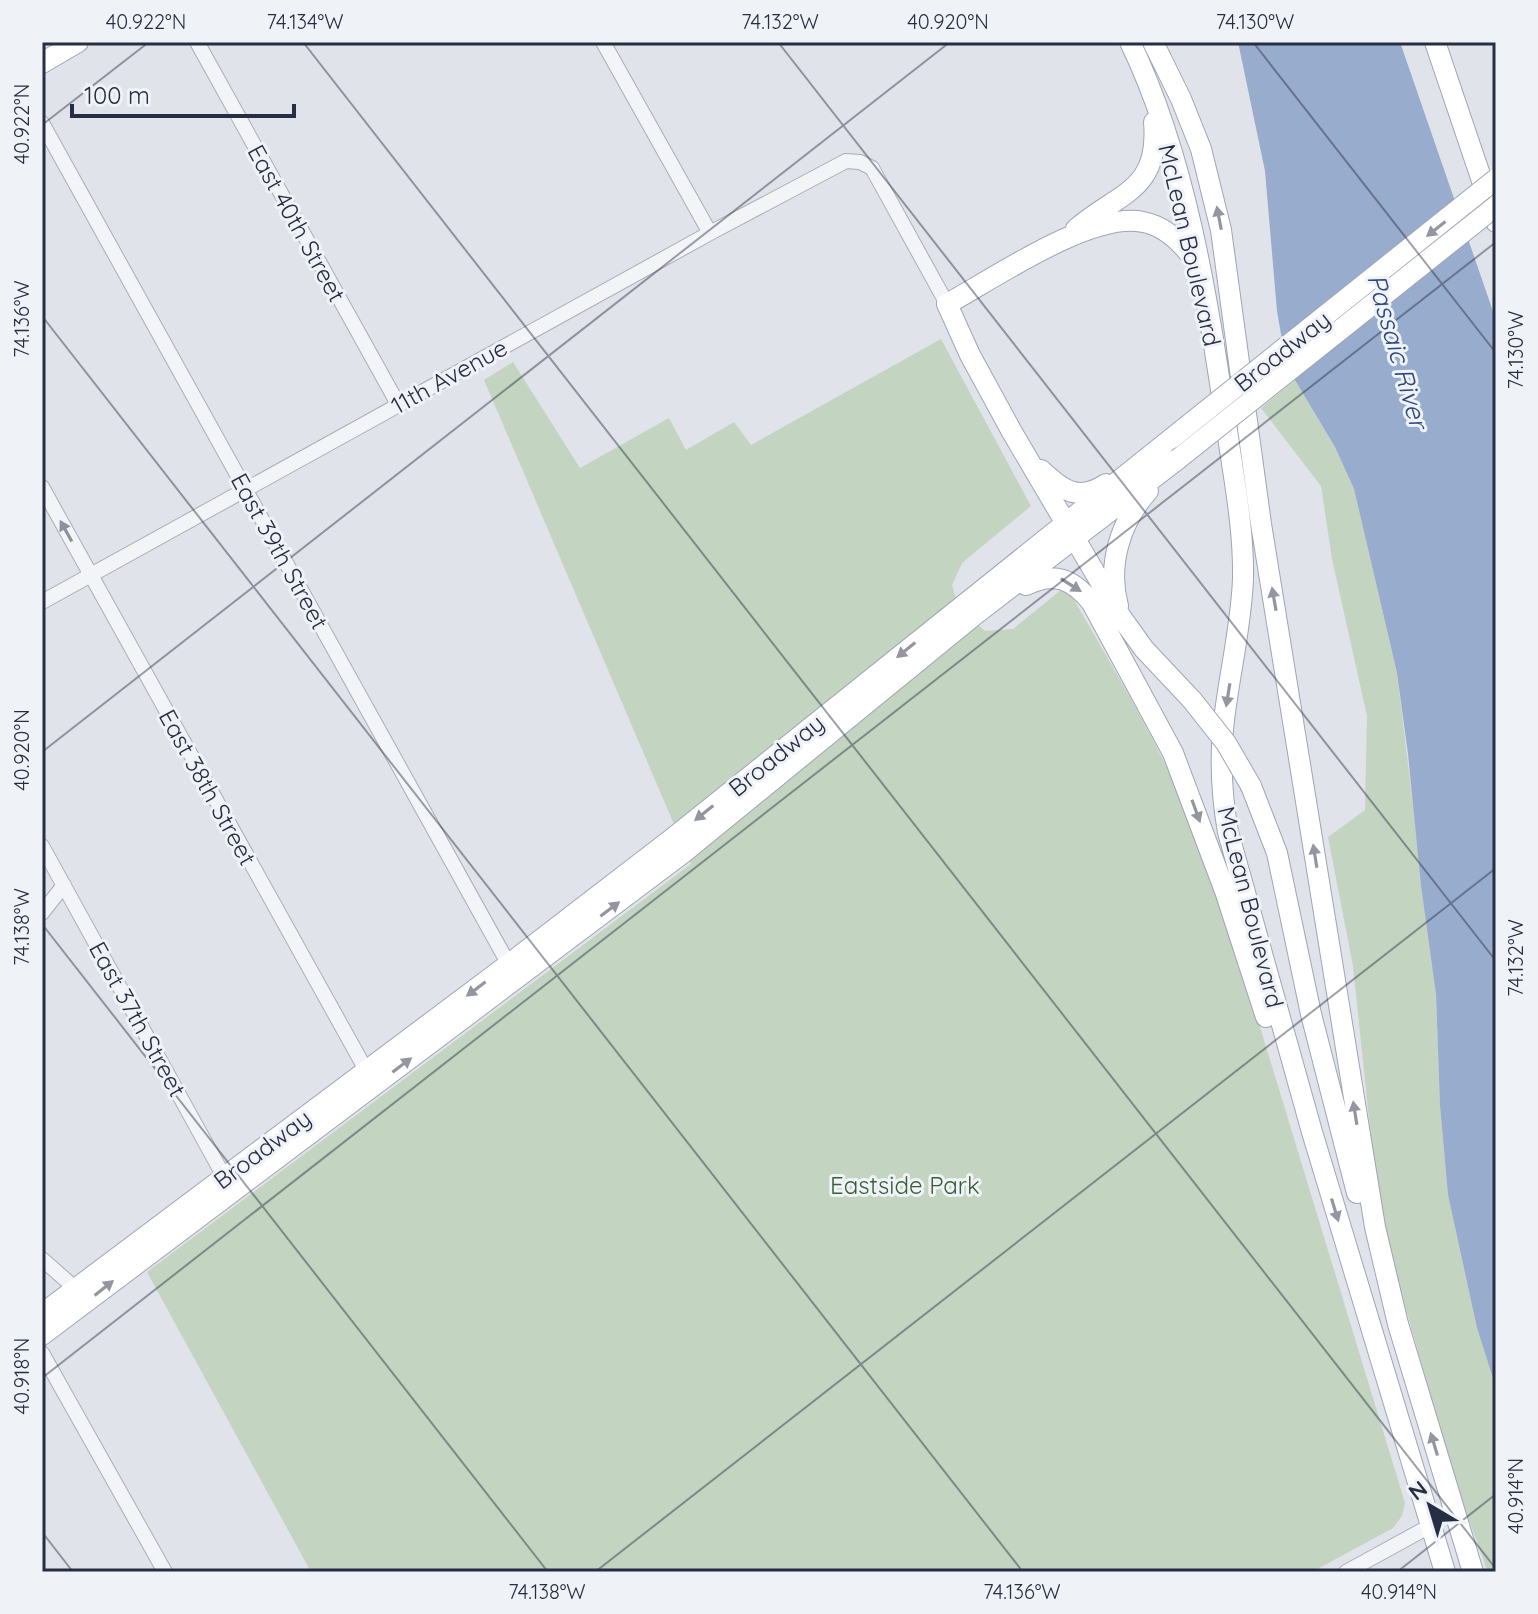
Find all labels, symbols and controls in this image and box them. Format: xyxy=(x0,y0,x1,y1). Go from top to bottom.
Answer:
text: 40.922°N xyxy=(106,9,186,34)
text: 74.134°W xyxy=(266,9,344,34)
text: 74.132°W xyxy=(741,9,819,34)
text: 40.920°N xyxy=(907,9,989,34)
text: 74.130°W xyxy=(1216,9,1294,34)
scale bar xyxy=(72,68,294,118)
text: 100 m xyxy=(84,80,150,110)
text: 40.922°N xyxy=(9,84,34,164)
street label: East 40th Street xyxy=(241,139,353,307)
street label: McLean Boulevard xyxy=(1152,141,1228,349)
one-way arrow xyxy=(1212,205,1224,230)
one-way arrow xyxy=(1426,220,1446,237)
water label: Passaic River xyxy=(1360,270,1437,435)
text: 74.136°W xyxy=(9,280,34,358)
street label: Broadway xyxy=(1228,304,1336,398)
text: 74.130°W xyxy=(1503,311,1528,389)
street label: 11th Avenue xyxy=(386,332,512,420)
street label: East 39th Street xyxy=(225,468,335,634)
one-way arrow xyxy=(59,520,73,542)
one-way arrow xyxy=(1060,577,1083,592)
one-way arrow xyxy=(1267,587,1279,612)
one-way arrow xyxy=(897,641,917,658)
one-way arrow xyxy=(1221,682,1234,707)
street label: East 38th Street xyxy=(153,704,263,870)
street label: Broadway xyxy=(722,707,830,803)
text: 40.920°N xyxy=(9,709,34,791)
one-way arrow xyxy=(1190,799,1202,823)
street label: McLean Boulevard xyxy=(1211,803,1291,1011)
one-way arrow xyxy=(694,804,714,821)
one-way arrow xyxy=(1309,843,1321,868)
text: 74.138°W xyxy=(9,888,34,966)
one-way arrow xyxy=(600,902,620,918)
text: 74.132°W xyxy=(1503,919,1528,997)
street label: East 37th Street xyxy=(83,936,193,1102)
one-way arrow xyxy=(465,981,487,997)
one-way arrow xyxy=(392,1058,413,1074)
one-way arrow xyxy=(1348,1100,1361,1125)
street label: Broadway xyxy=(207,1103,317,1195)
park label: Eastside Park xyxy=(830,1170,980,1200)
one-way arrow xyxy=(1329,1198,1342,1222)
one-way arrow xyxy=(94,1280,114,1296)
text: 40.918°N xyxy=(9,1338,34,1414)
one-way arrow xyxy=(1427,1431,1440,1455)
text: 40.914°N xyxy=(1503,1458,1528,1534)
north arrow xyxy=(1390,1466,1470,1546)
text: N xyxy=(1403,1474,1433,1506)
text: 74.138°W xyxy=(508,1579,586,1604)
text: 74.136°W xyxy=(983,1579,1061,1604)
text: 40.914°N xyxy=(1361,1579,1437,1604)

